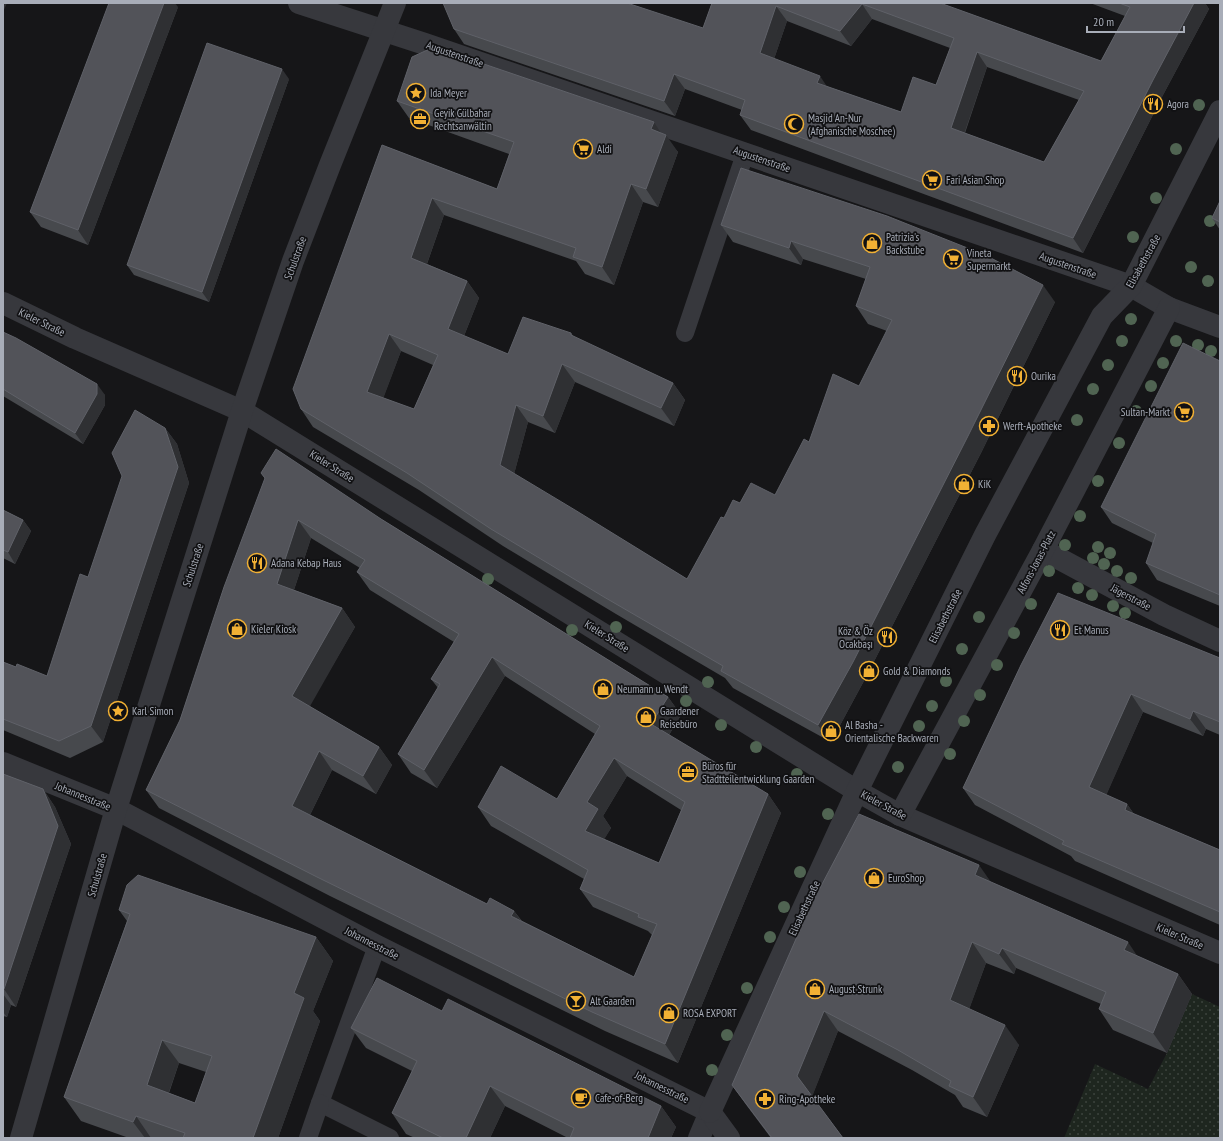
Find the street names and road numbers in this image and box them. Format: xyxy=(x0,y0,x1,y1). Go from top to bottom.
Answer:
street label: Augustenstraße xyxy=(425,38,486,70)
street label: Augustenstraße xyxy=(732,143,793,175)
street label: Elisabethstraße xyxy=(1123,231,1164,290)
street label: Schulstraße xyxy=(281,234,309,281)
street label: Augustenstraße xyxy=(1038,249,1099,281)
street label: Kieler Straße xyxy=(17,305,68,339)
street label: Kieler Straße xyxy=(307,447,357,485)
street label: Alfons-Jonas-Platz xyxy=(1014,528,1059,596)
street label: Schulstraße xyxy=(179,541,207,589)
street label: Jägerstraße xyxy=(1108,580,1154,614)
street label: Elisabethstraße xyxy=(925,586,965,645)
street label: Kieler Straße xyxy=(582,617,632,655)
street label: Johannesstraße xyxy=(52,778,113,814)
street label: Kieler Straße xyxy=(859,787,910,823)
street label: Schulstraße xyxy=(84,851,110,898)
street label: Elisabethstraße xyxy=(785,878,823,938)
street label: Kieler Straße xyxy=(1154,920,1206,952)
street label: Johannesstraße xyxy=(342,923,402,963)
street label: Johannesstraße xyxy=(632,1067,692,1106)

